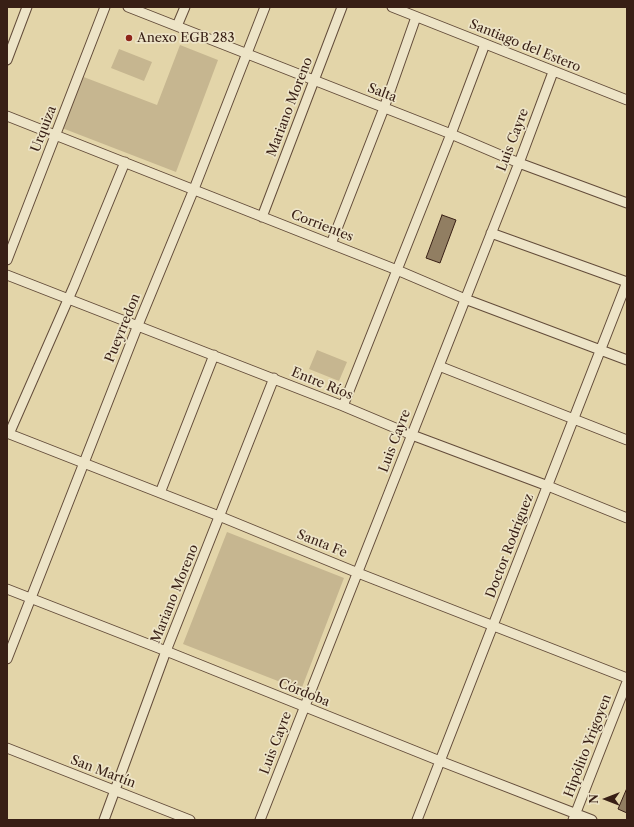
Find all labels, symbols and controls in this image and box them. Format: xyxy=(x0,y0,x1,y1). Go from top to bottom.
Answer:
street label: Santiago del Estero xyxy=(467,17,583,75)
place label: Anexo EGB 283 xyxy=(137,30,235,46)
marker: Anexo EGB 283 xyxy=(124,33,134,43)
street label: Mariano Moreno xyxy=(264,55,316,159)
street label: Salta xyxy=(365,80,399,106)
street label: Urquiza xyxy=(28,104,60,154)
street label: Luis Cayre xyxy=(494,106,532,174)
street label: Corrientes xyxy=(288,207,356,245)
street label: Pueyrredon xyxy=(102,291,144,365)
street label: Entre Ríos xyxy=(289,365,355,403)
street label: Luis Cayre xyxy=(376,407,414,475)
street label: Doctor Rodríguez xyxy=(483,492,537,600)
street label: Santa Fe xyxy=(295,527,349,561)
street label: Mariano Moreno xyxy=(148,542,202,646)
street label: Córdoba xyxy=(276,676,332,710)
street label: Hipólito Yrigoyen xyxy=(561,692,615,800)
street label: Luis Cayre xyxy=(257,709,295,777)
street label: San Martín xyxy=(68,752,138,792)
north arrow xyxy=(586,779,626,819)
text: N xyxy=(587,794,601,804)

